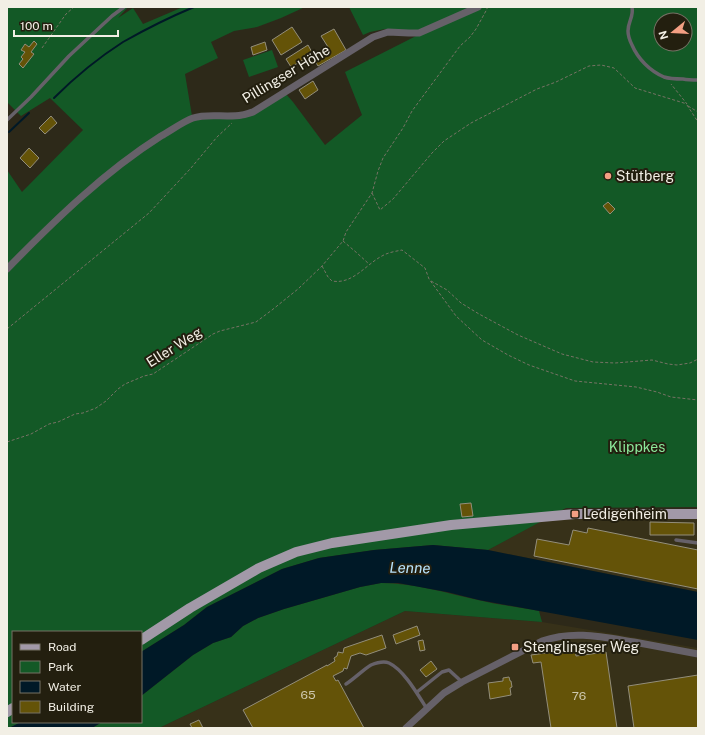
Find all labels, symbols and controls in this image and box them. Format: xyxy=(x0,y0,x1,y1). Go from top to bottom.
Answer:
scale bar xyxy=(14,12,118,38)
north arrow xyxy=(653,12,693,52)
text: 100 m xyxy=(20,19,53,33)
text: N xyxy=(656,29,671,41)
street label: Pillingser Höhe xyxy=(239,42,333,106)
place label: Stütberg xyxy=(616,168,675,184)
marker: Stütberg xyxy=(603,171,613,181)
street label: Eller Weg xyxy=(143,324,205,370)
park label: Klippkes xyxy=(609,439,665,455)
place label: Ledigenheim xyxy=(583,506,667,522)
marker: Ledigenheim xyxy=(570,509,580,519)
water label: Lenne xyxy=(389,559,431,576)
legend xyxy=(12,631,142,723)
place label: Stenglingser Weg xyxy=(523,639,640,655)
text: Road xyxy=(48,640,76,654)
marker: Stenglingser Weg xyxy=(510,642,520,652)
text: Park xyxy=(48,660,74,674)
text: Water xyxy=(48,680,82,694)
house number: 65 xyxy=(300,688,316,702)
house number: 76 xyxy=(572,689,586,703)
text: Building xyxy=(48,700,94,714)

